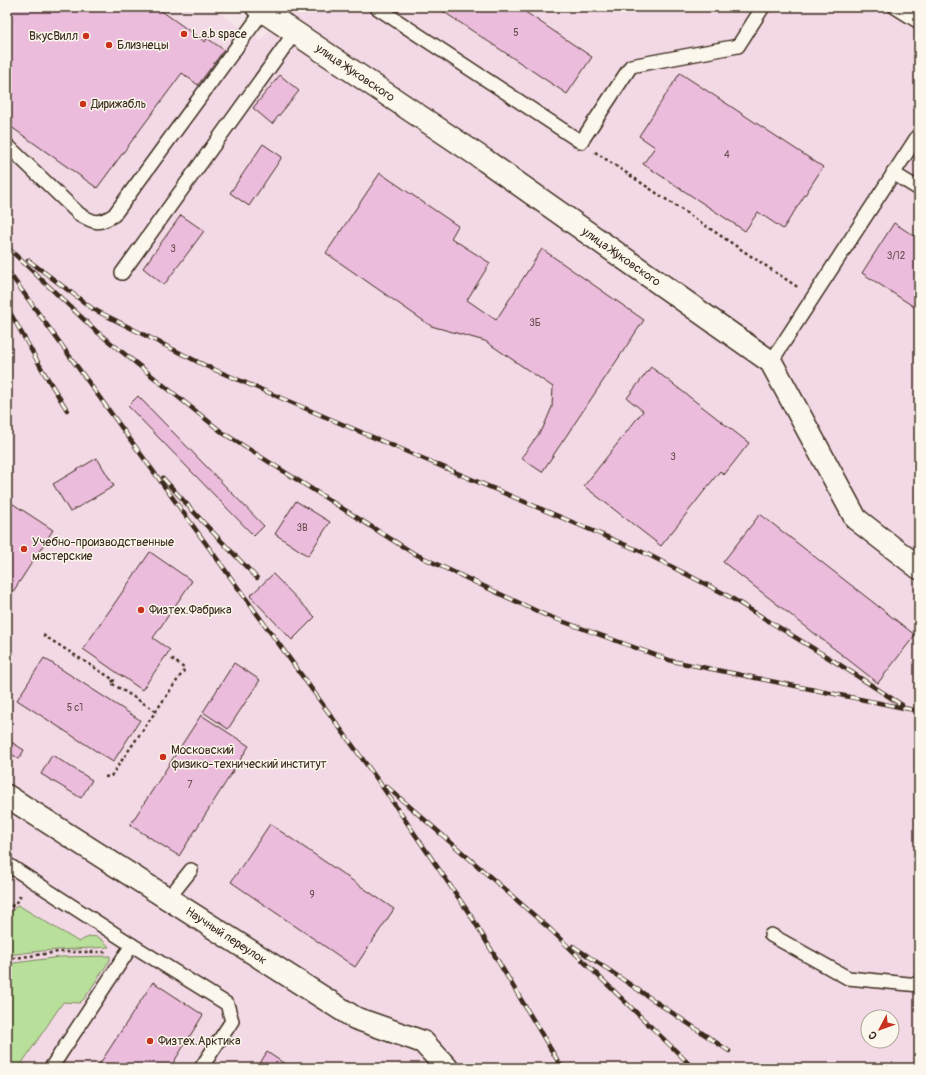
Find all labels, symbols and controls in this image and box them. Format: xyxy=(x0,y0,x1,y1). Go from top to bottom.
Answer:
place label: L.a.b space xyxy=(192,27,247,42)
house number: 5 xyxy=(513,27,519,39)
place label: ВкусВилл xyxy=(29,29,78,44)
marker: L.a.b space xyxy=(179,29,189,39)
marker: ВкусВилл xyxy=(81,31,91,41)
place label: Близнецы xyxy=(117,38,169,53)
marker: Близнецы xyxy=(104,40,114,50)
street label: улица Жуковского xyxy=(312,40,398,105)
place label: Дирижабль xyxy=(90,97,146,112)
marker: Дирижабль xyxy=(78,99,88,109)
house number: 4 xyxy=(724,149,730,161)
street label: улица Жуковского xyxy=(578,224,664,290)
house number: 3 xyxy=(170,243,176,255)
house number: 3/12 xyxy=(887,250,906,262)
house number: 3Б xyxy=(529,317,541,329)
house number: 3 xyxy=(670,451,676,463)
house number: 3В xyxy=(296,522,308,534)
place label: Учебно-производственные мастерские xyxy=(32,535,174,564)
marker: Учебно-производственные мастерские xyxy=(19,544,29,554)
place label: Физтех.Фабрика xyxy=(149,603,232,618)
marker: Физтех.Фабрика xyxy=(136,605,146,615)
house number: 5 с1 xyxy=(67,702,83,714)
place label: Московский физико-технический институт xyxy=(171,743,327,772)
marker: Московский физико-технический институт xyxy=(158,752,168,762)
house number: 7 xyxy=(187,779,193,791)
house number: 9 xyxy=(309,889,315,901)
street label: Научный переулок xyxy=(182,904,270,968)
north arrow xyxy=(860,1009,900,1049)
text: С xyxy=(866,1028,880,1042)
place label: Физтех.Арктика xyxy=(158,1034,241,1049)
marker: Физтех.Арктика xyxy=(145,1036,155,1046)

